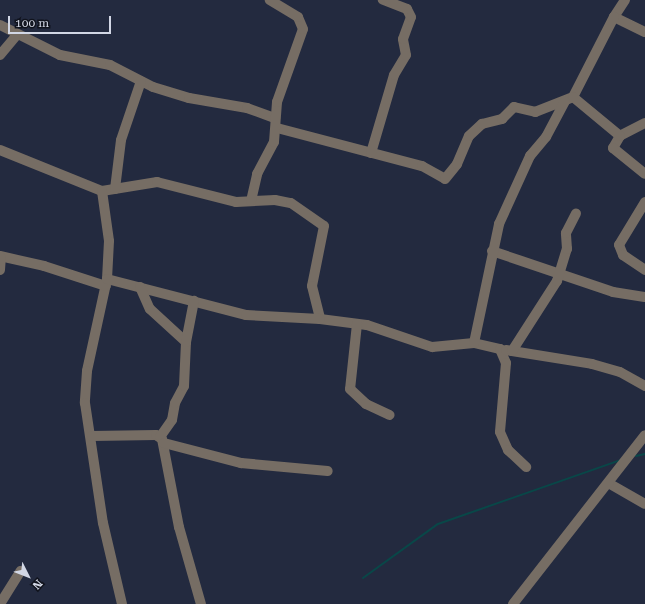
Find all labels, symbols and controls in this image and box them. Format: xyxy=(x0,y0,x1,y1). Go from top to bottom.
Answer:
scale bar xyxy=(10,8,113,34)
text: 100 m xyxy=(15,16,49,30)
north arrow xyxy=(8,556,48,596)
text: N xyxy=(30,577,45,592)

